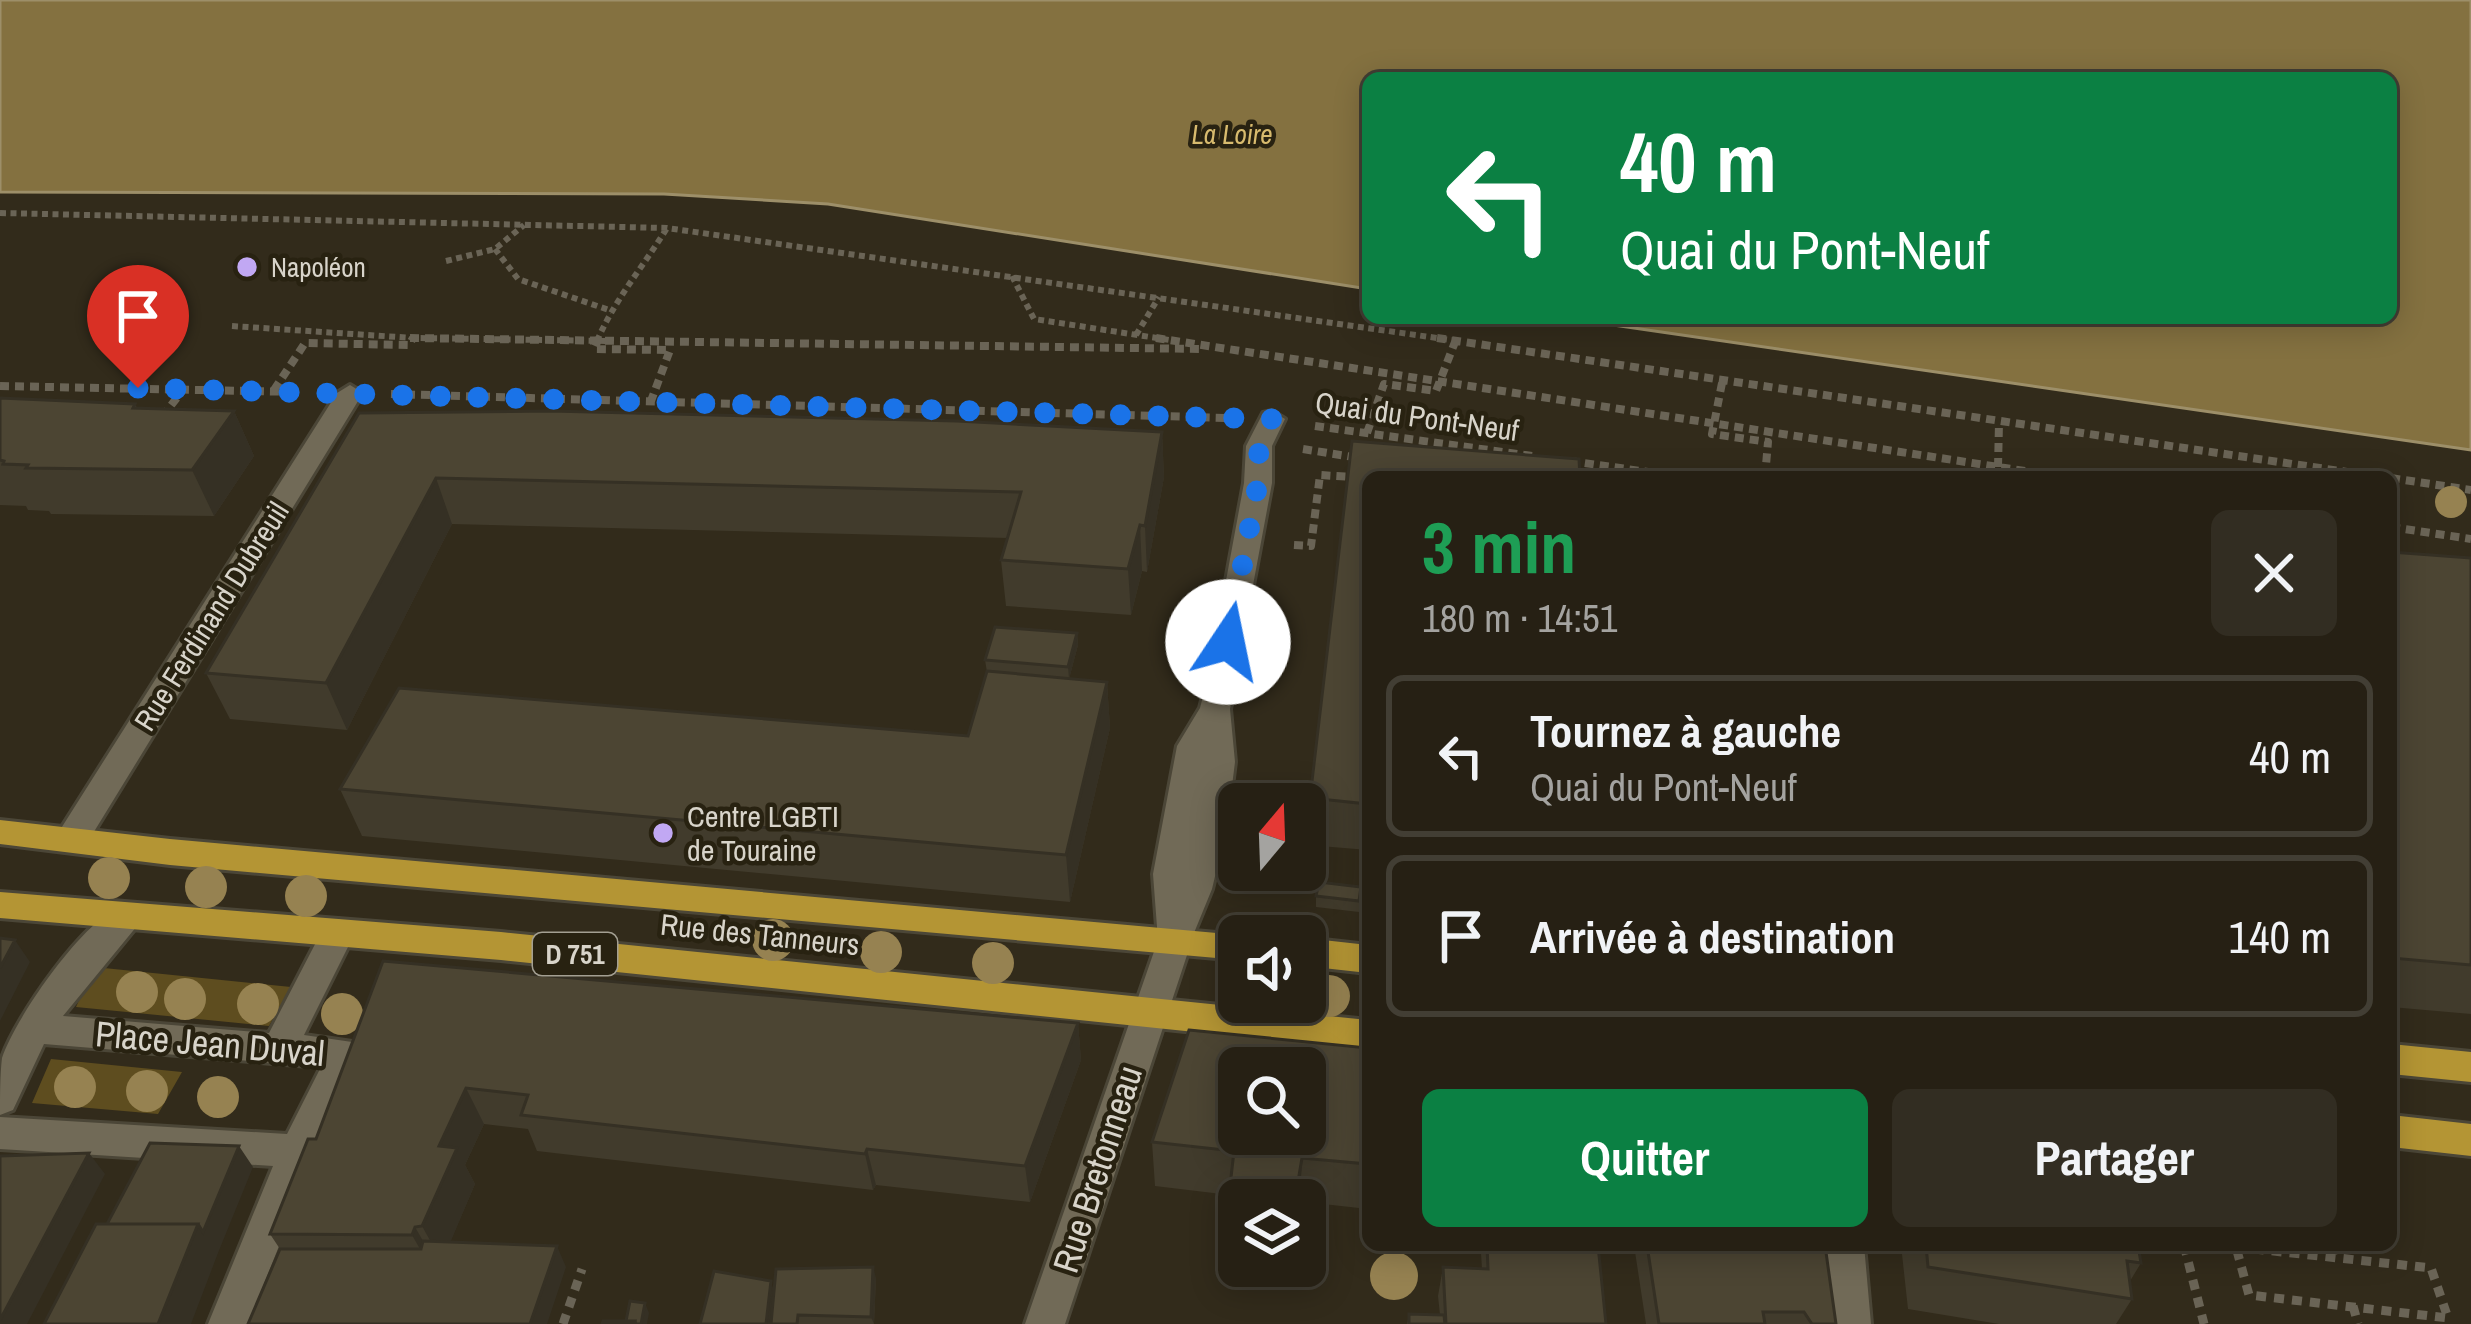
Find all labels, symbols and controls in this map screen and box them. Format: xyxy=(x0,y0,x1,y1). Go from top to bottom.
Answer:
text: 40 m xyxy=(1620,105,1777,218)
water label: La Loire xyxy=(1191,116,1273,152)
icon: left xyxy=(1422,120,1578,276)
text: Quai du Pont-Neuf xyxy=(1620,213,1989,286)
place label: Napoléon xyxy=(271,249,366,285)
marker: Napoléon xyxy=(234,254,260,280)
pin xyxy=(87,265,189,388)
icon: arrive xyxy=(105,283,171,349)
street label: Quai du Pont-Neuf xyxy=(1313,382,1522,450)
street label: Rue Ferdinand Dubreuil xyxy=(124,494,298,738)
text: 3 min xyxy=(1422,498,1576,595)
button: close xyxy=(2211,510,2337,636)
position arrow xyxy=(1165,579,1291,705)
text: 180 m · 14:51 xyxy=(1422,592,1618,644)
text: Tournez à gauche xyxy=(1530,700,1841,761)
icon: left xyxy=(1428,723,1494,789)
text: 40 m xyxy=(2249,726,2331,787)
text: Quai du Pont-Neuf xyxy=(1530,761,1797,813)
north arrow xyxy=(1218,783,1326,891)
map controls xyxy=(1218,783,1326,1287)
place label: Centre LGBTI de Touraine xyxy=(687,796,839,870)
marker: Centre LGBTI de Touraine xyxy=(650,820,676,846)
icon: arrive xyxy=(1428,903,1494,969)
street label: Rue des Tanneurs xyxy=(659,904,861,964)
text: Arrivée à destination xyxy=(1530,906,1895,967)
text: 140 m xyxy=(2228,906,2331,967)
button: sound xyxy=(1218,915,1326,1023)
road number: D 751 xyxy=(533,933,617,975)
street label: Place Jean Duval xyxy=(93,1009,327,1077)
button: search xyxy=(1218,1047,1326,1155)
street label: Rue Bretonneau xyxy=(1041,1059,1153,1279)
button: Quitter xyxy=(1422,1089,1868,1227)
button: Partager xyxy=(1892,1089,2337,1227)
button: layers xyxy=(1218,1179,1326,1287)

